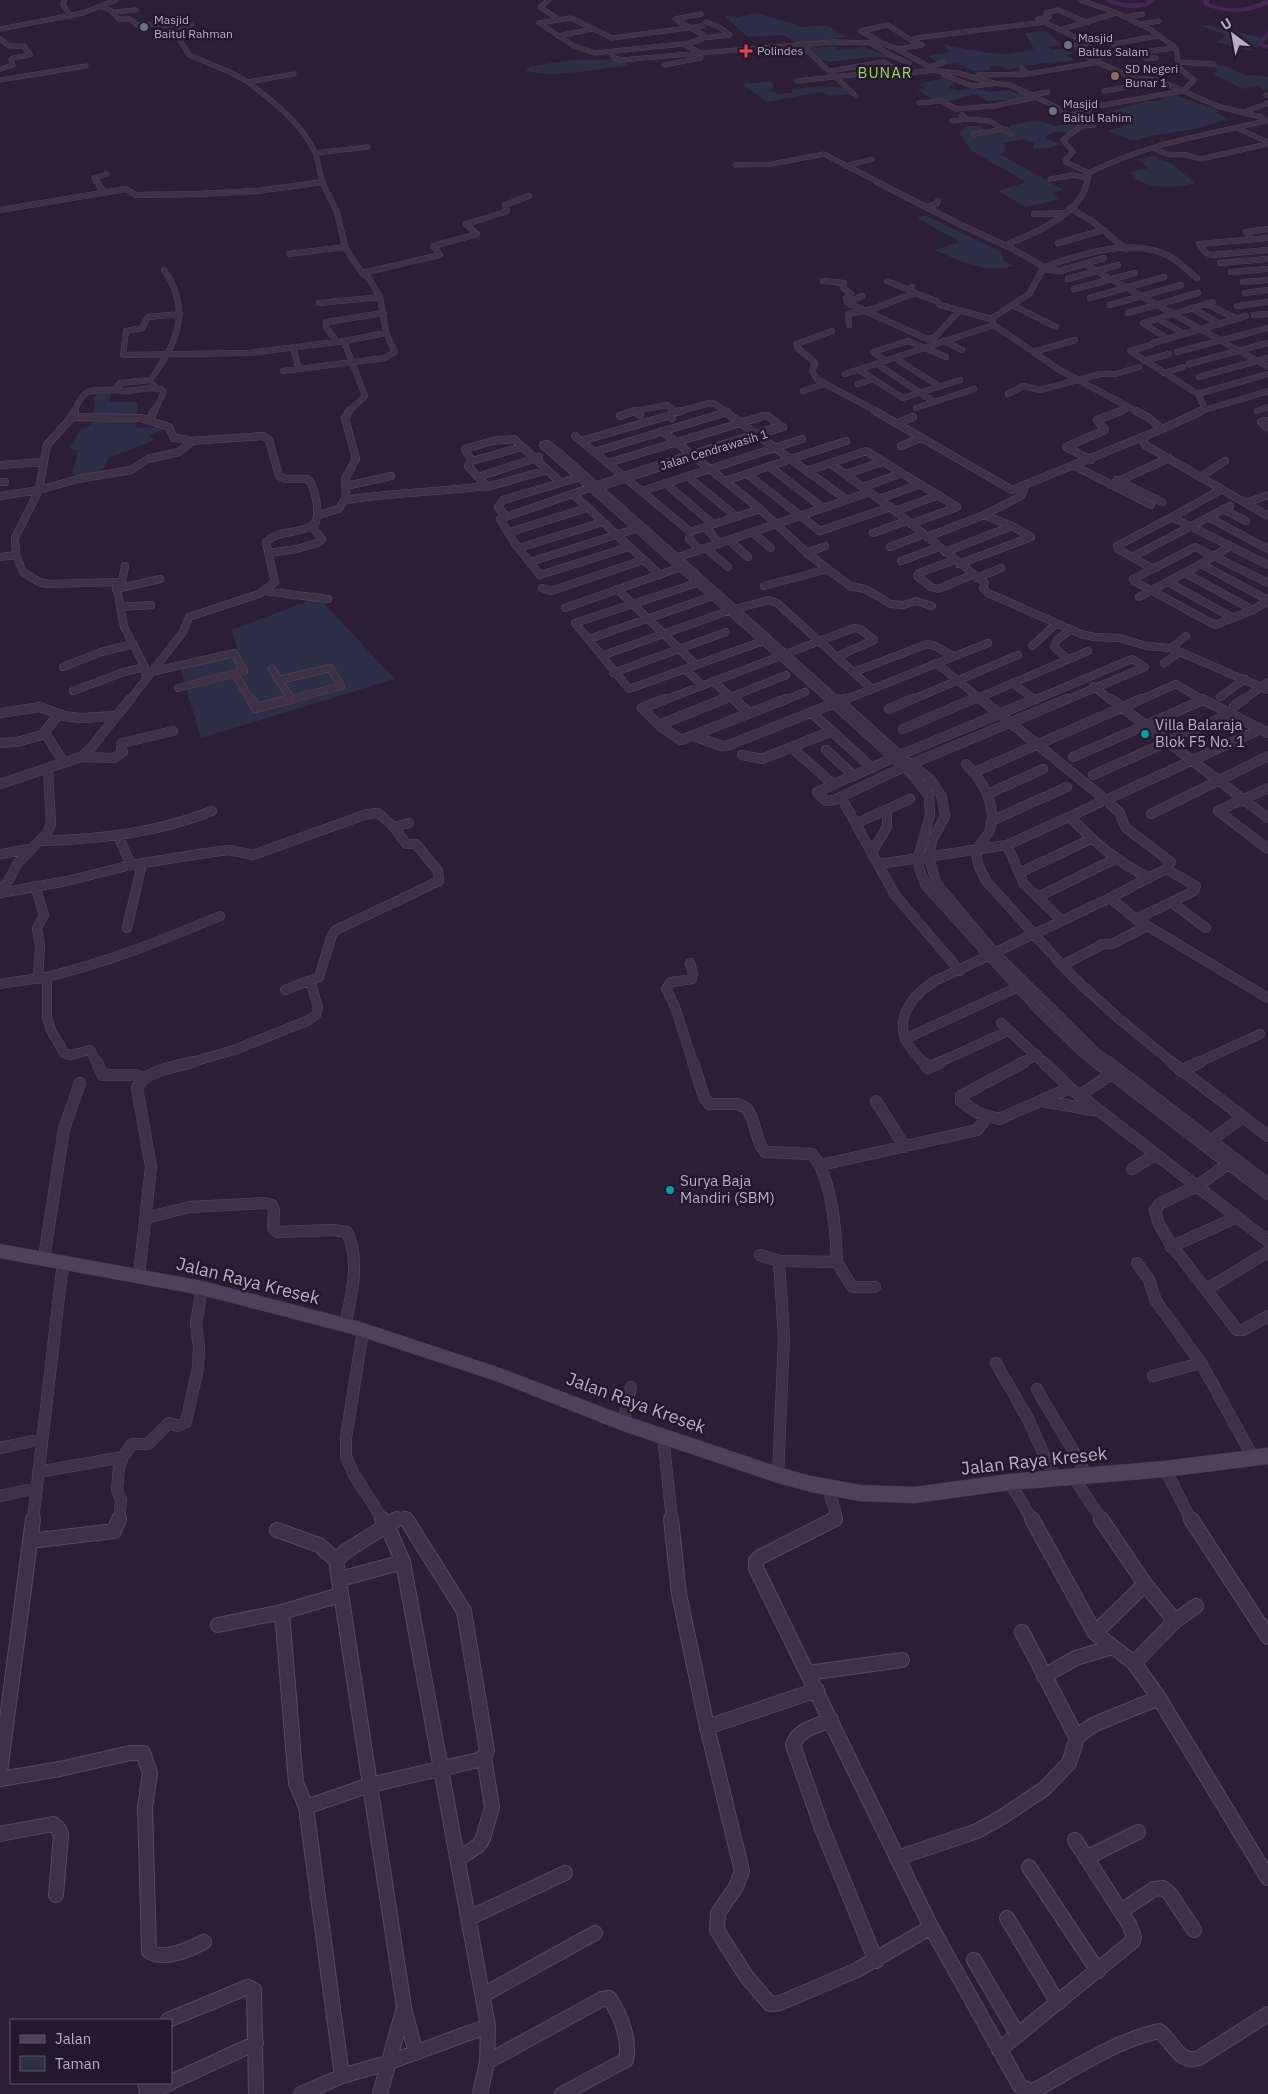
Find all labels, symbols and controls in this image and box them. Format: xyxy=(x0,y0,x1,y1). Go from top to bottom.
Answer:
north arrow xyxy=(1208,10,1258,60)
place label: Masjid Baitul Rahman xyxy=(154,12,233,41)
text: U xyxy=(1217,14,1235,34)
marker: Masjid Baitul Rahman xyxy=(138,21,150,33)
place label: Masjid Baitus Salam xyxy=(1078,30,1148,59)
marker: Masjid Baitus Salam xyxy=(1062,39,1074,51)
place label: Polindes xyxy=(757,43,803,58)
marker: Polindes xyxy=(739,44,753,58)
place label: SD Negeri Bunar 1 xyxy=(1125,61,1178,90)
district label: BUNAR xyxy=(858,63,912,82)
marker: SD Negeri Bunar 1 xyxy=(1109,70,1121,82)
place label: Masjid Baitul Rahim xyxy=(1063,96,1132,125)
marker: Masjid Baitul Rahim xyxy=(1047,105,1059,117)
street label: Jalan Cendrawasih 1 xyxy=(658,426,769,473)
place label: Villa Balaraja Blok F5 No. 1 xyxy=(1155,715,1245,751)
marker: Villa Balaraja Blok F5 No. 1 xyxy=(1139,728,1151,740)
place label: Surya Baja Mandiri (SBM) xyxy=(680,1171,775,1207)
marker: Surya Baja Mandiri (SBM) xyxy=(664,1184,676,1196)
street label: Jalan Raya Kresek xyxy=(174,1252,323,1310)
street label: Jalan Raya Kresek xyxy=(563,1367,710,1439)
street label: Jalan Raya Kresek xyxy=(960,1441,1109,1480)
legend xyxy=(10,2019,172,2084)
text: Jalan xyxy=(55,2029,91,2048)
text: Taman xyxy=(55,2054,100,2073)

